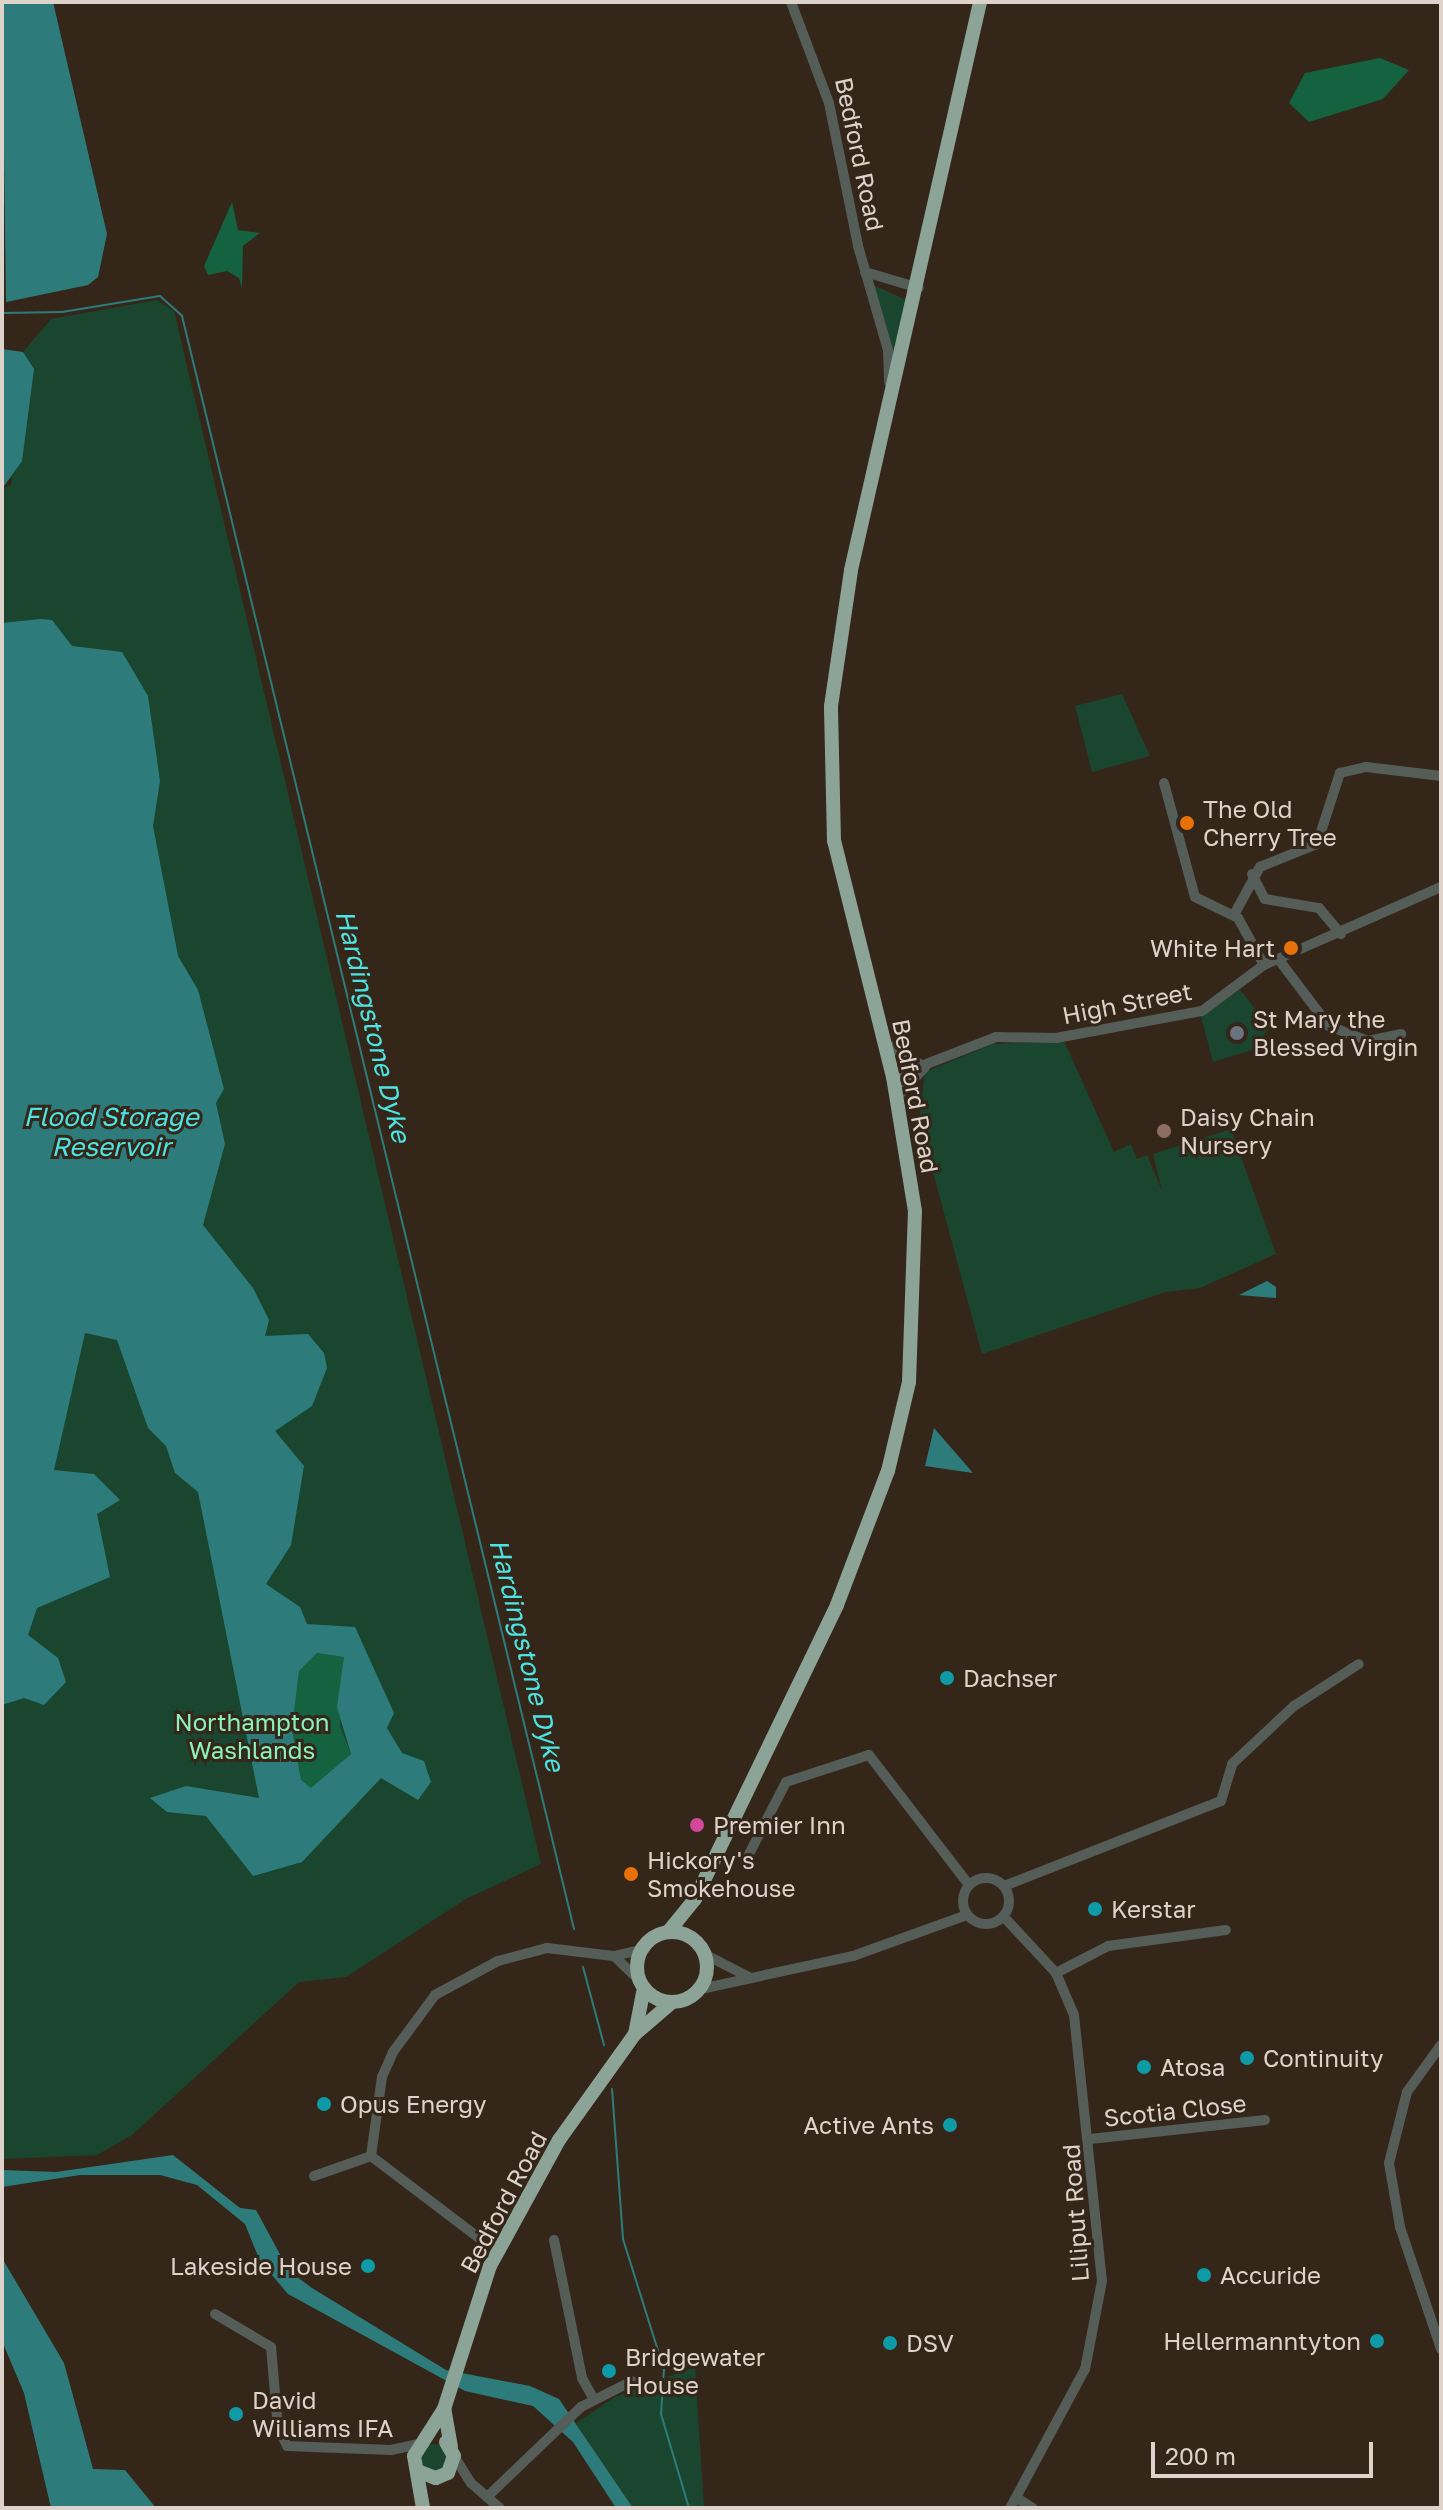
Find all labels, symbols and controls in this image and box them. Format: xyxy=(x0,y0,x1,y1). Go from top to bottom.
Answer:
street label: Bedford Road xyxy=(830,75,890,233)
place label: The Old Cherry Tree xyxy=(1203,795,1337,851)
marker: The Old Cherry Tree xyxy=(1178,814,1196,832)
water label: Hardingstone Dyke xyxy=(329,906,417,1146)
place label: White Hart xyxy=(1150,934,1275,962)
marker: White Hart xyxy=(1282,939,1300,957)
street label: High Street xyxy=(1060,976,1194,1030)
place label: St Mary the Blessed Virgin xyxy=(1253,1005,1418,1061)
street label: Bedford Road xyxy=(887,1017,945,1175)
marker: St Mary the Blessed Virgin xyxy=(1228,1024,1246,1042)
water label: Flood Storage Reservoir xyxy=(24,1101,198,1162)
place label: Daisy Chain Nursery xyxy=(1180,1103,1315,1159)
marker: Daisy Chain Nursery xyxy=(1155,1122,1173,1140)
water label: Hardingstone Dyke xyxy=(483,1535,571,1775)
place label: Dachser xyxy=(963,1664,1057,1692)
marker: Dachser xyxy=(938,1669,956,1687)
park label: Northampton Washlands xyxy=(174,1708,330,1764)
place label: Premier Inn xyxy=(713,1811,846,1839)
marker: Premier Inn xyxy=(688,1816,706,1834)
place label: Hickory's Smokehouse xyxy=(647,1846,795,1902)
marker: Hickory's Smokehouse xyxy=(622,1865,640,1883)
place label: Kerstar xyxy=(1111,1895,1196,1923)
marker: Kerstar xyxy=(1086,1900,1104,1918)
place label: Continuity xyxy=(1263,2044,1384,2072)
marker: Continuity xyxy=(1238,2049,1256,2067)
place label: Atosa xyxy=(1160,2053,1225,2081)
marker: Atosa xyxy=(1135,2058,1153,2076)
street label: Scotia Close xyxy=(1102,2088,1248,2132)
place label: Opus Energy xyxy=(340,2090,486,2118)
marker: Opus Energy xyxy=(315,2095,333,2113)
place label: Active Ants xyxy=(803,2111,934,2139)
marker: Active Ants xyxy=(941,2116,959,2134)
street label: Bedford Road xyxy=(454,2126,552,2278)
street label: Liliput Road xyxy=(1056,2143,1094,2283)
place label: Lakeside House xyxy=(170,2252,352,2280)
marker: Lakeside House xyxy=(359,2257,377,2275)
place label: Accuride xyxy=(1220,2261,1321,2289)
marker: Accuride xyxy=(1195,2266,1213,2284)
place label: Hellermanntyton xyxy=(1163,2327,1361,2355)
place label: DSV xyxy=(906,2329,954,2357)
marker: Hellermanntyton xyxy=(1368,2332,1386,2350)
marker: DSV xyxy=(881,2334,899,2352)
place label: Bridgewater House xyxy=(625,2343,765,2399)
marker: Bridgewater House xyxy=(600,2362,618,2380)
place label: David Williams IFA xyxy=(252,2386,393,2442)
marker: David Williams IFA xyxy=(227,2405,245,2423)
scale bar xyxy=(1155,2426,1377,2476)
text: 200 m xyxy=(1165,2441,1236,2470)

